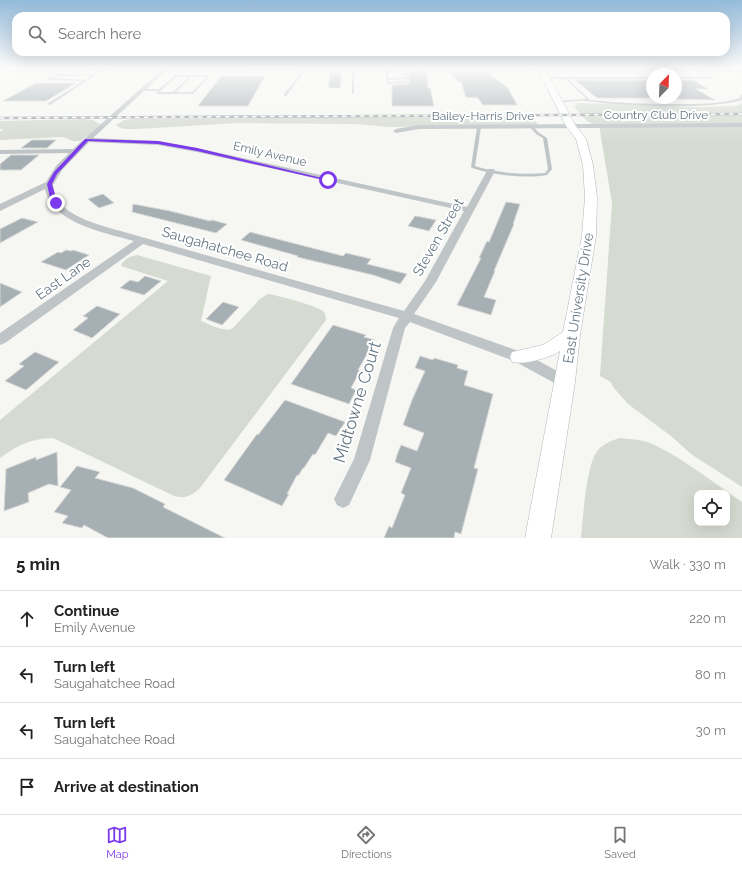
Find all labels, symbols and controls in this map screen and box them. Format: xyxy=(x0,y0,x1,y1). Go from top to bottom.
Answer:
search box xyxy=(12,12,730,56)
icon: search xyxy=(26,23,48,45)
text: Search here xyxy=(58,25,141,43)
north arrow xyxy=(646,68,682,104)
street label: Country Club Drive xyxy=(604,108,708,122)
street label: Bailey-Harris Drive xyxy=(432,109,534,123)
street label: Emily Avenue xyxy=(232,139,308,169)
route start xyxy=(319,171,337,189)
route end xyxy=(47,194,65,212)
street label: Steven Street xyxy=(409,195,467,279)
street label: Saugahatchee Road xyxy=(160,223,290,275)
street label: East University Drive xyxy=(560,232,596,364)
street label: East Lane xyxy=(32,253,94,303)
street label: Midtowne Court xyxy=(329,338,385,465)
map controls xyxy=(694,490,730,526)
button: locate xyxy=(694,490,730,526)
text: 5 min xyxy=(16,554,60,574)
text: Walk · 330 m xyxy=(649,557,726,572)
text: Continue xyxy=(54,602,119,620)
icon: ahead xyxy=(16,608,38,630)
text: 220 m xyxy=(689,611,726,626)
text: Emily Avenue xyxy=(54,620,135,635)
text: Turn left xyxy=(54,658,115,676)
icon: left xyxy=(16,664,38,686)
text: 80 m xyxy=(695,667,726,682)
text: Saugahatchee Road xyxy=(54,676,175,691)
text: Turn left xyxy=(54,714,115,732)
icon: left xyxy=(16,720,38,742)
text: 30 m xyxy=(696,723,726,738)
text: Saugahatchee Road xyxy=(54,732,175,747)
icon: arrive xyxy=(16,776,38,798)
text: Arrive at destination xyxy=(54,778,199,796)
tab: Map xyxy=(106,824,129,861)
tab: Directions xyxy=(341,824,392,861)
tab: Saved xyxy=(604,824,636,861)

